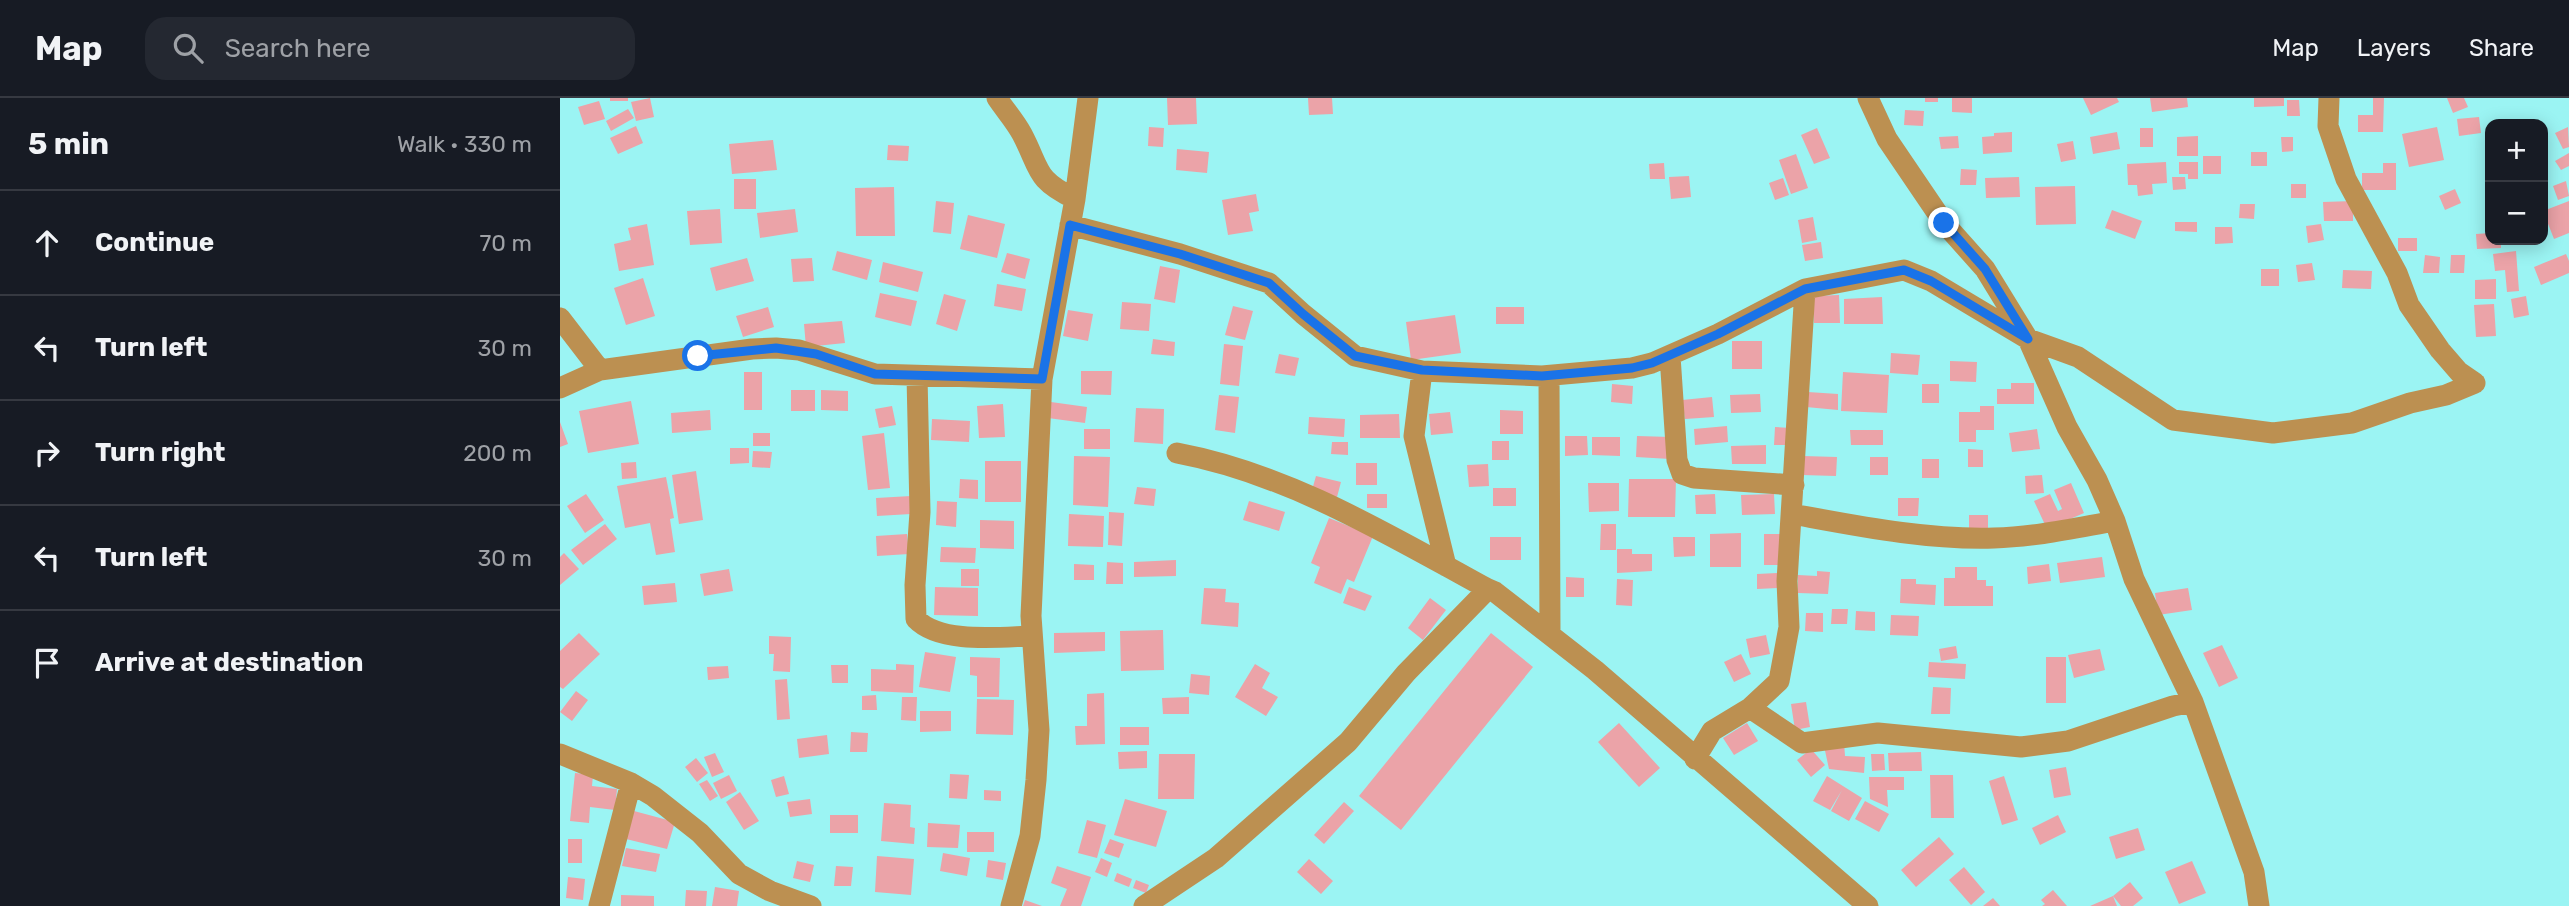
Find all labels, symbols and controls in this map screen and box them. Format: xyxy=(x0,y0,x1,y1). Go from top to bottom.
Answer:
search box xyxy=(145,17,635,80)
text: Map xyxy=(35,29,103,68)
icon: search xyxy=(169,29,207,67)
text: Search here xyxy=(225,33,370,64)
text: Map xyxy=(2272,34,2319,62)
text: Layers xyxy=(2357,34,2431,62)
text: Share xyxy=(2469,34,2534,62)
map controls xyxy=(2485,119,2548,245)
button: + xyxy=(2485,119,2548,182)
text: 5 min xyxy=(28,126,109,162)
text: Walk · 330 m xyxy=(397,130,532,158)
button: − xyxy=(2485,182,2548,245)
route end xyxy=(1928,207,1959,238)
icon: ahead xyxy=(28,224,66,262)
text: Continue xyxy=(95,227,214,258)
text: 70 m xyxy=(480,229,532,257)
icon: left xyxy=(28,329,66,367)
text: Turn left xyxy=(95,332,207,363)
text: 30 m xyxy=(477,334,532,362)
route start xyxy=(682,340,713,371)
icon: right xyxy=(28,434,66,472)
text: Turn right xyxy=(95,437,225,468)
text: 200 m xyxy=(463,439,532,467)
icon: left xyxy=(28,539,66,577)
text: Turn left xyxy=(95,542,207,573)
text: 30 m xyxy=(477,544,532,572)
icon: arrive xyxy=(28,644,66,682)
text: Arrive at destination xyxy=(95,647,363,678)

